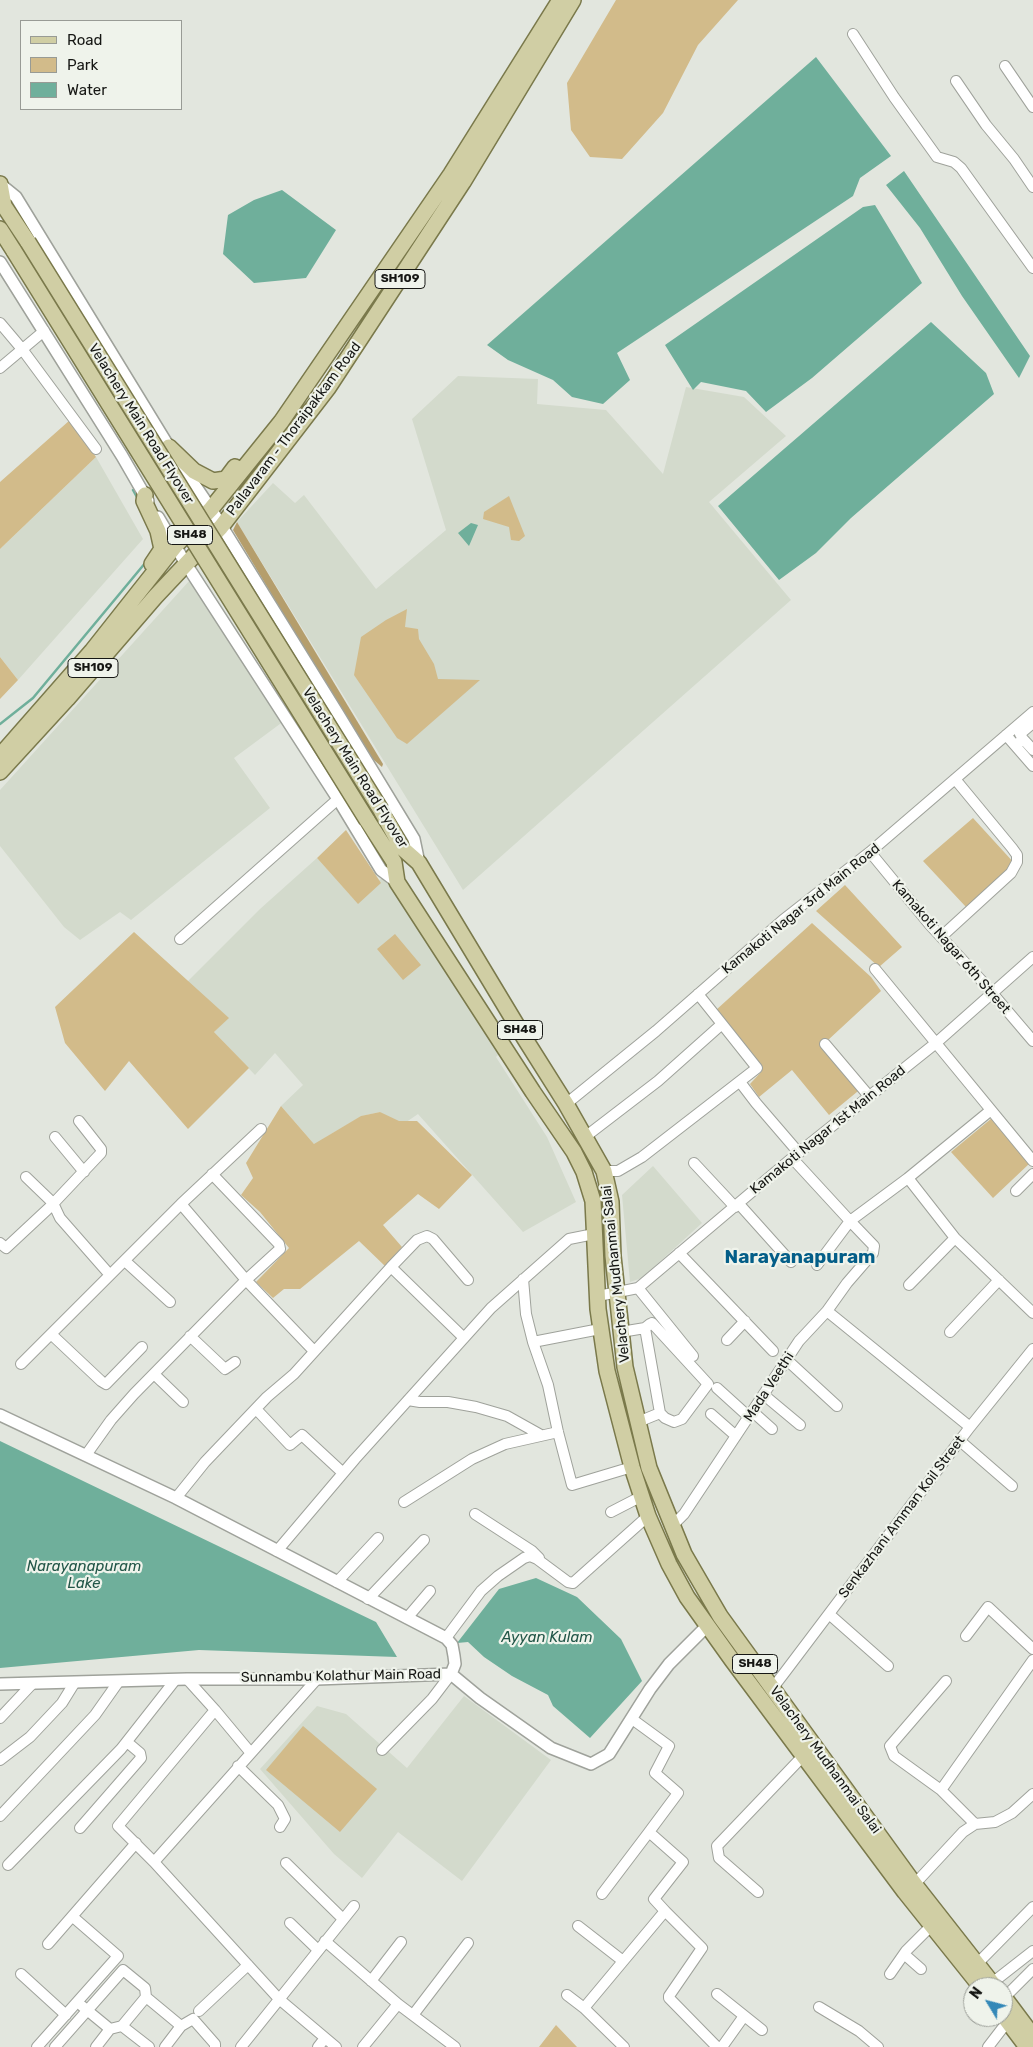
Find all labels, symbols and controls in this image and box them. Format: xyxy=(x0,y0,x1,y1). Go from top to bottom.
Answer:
legend xyxy=(20,20,182,110)
text: Road xyxy=(67,31,103,49)
text: Park xyxy=(67,56,98,74)
text: Water xyxy=(67,81,107,99)
road number: SH109 xyxy=(375,270,425,288)
street label: Pallavaram - Thoraipakkam Road xyxy=(223,339,365,519)
street label: Velachery Main Road Flyover xyxy=(85,341,197,507)
road number: SH48 xyxy=(168,526,212,544)
road number: SH109 xyxy=(68,658,118,678)
street label: Velachery Main Road Flyover xyxy=(299,685,411,851)
street label: Kamakoti Nagar 3rd Main Road xyxy=(719,840,883,978)
street label: Kamakoti Nagar 6th Street xyxy=(888,877,1014,1017)
road number: SH48 xyxy=(498,1020,542,1040)
street label: Kamakoti Nagar 1st Main Road xyxy=(747,1062,909,1198)
street label: Velachery Mudhanmai Salai xyxy=(598,1184,634,1364)
district label: Narayanapuram xyxy=(724,1247,876,1269)
street label: Mada Veethi xyxy=(740,1349,798,1425)
street label: Senkazhani Amman Koil Street xyxy=(835,1432,969,1602)
water label: Narayanapuram Lake xyxy=(27,1558,141,1593)
water label: Ayyan Kulam xyxy=(501,1629,593,1647)
road number: SH48 xyxy=(732,1655,778,1674)
street label: Sunnambu Kolathur Main Road xyxy=(241,1666,441,1686)
street label: Velachery Mudhanmai Salai xyxy=(766,1683,884,1837)
north arrow xyxy=(963,1977,1013,2027)
text: N xyxy=(967,1984,986,2002)

